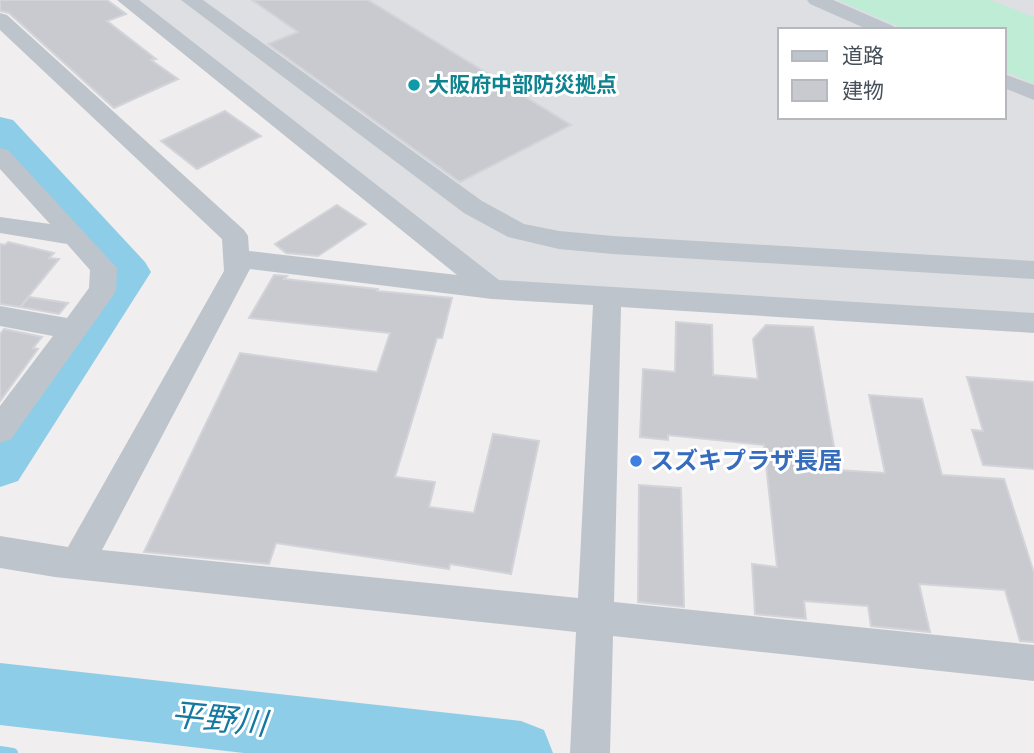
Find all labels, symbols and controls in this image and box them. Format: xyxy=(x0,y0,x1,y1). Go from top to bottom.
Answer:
legend xyxy=(778,28,1006,119)
text: 道路 xyxy=(842,42,884,70)
place label: 大阪府中部防災拠点 xyxy=(428,71,617,99)
marker: 大阪府中部防災拠点 xyxy=(406,77,422,93)
text: 建物 xyxy=(842,77,884,105)
place label: スズキプラザ長居 xyxy=(650,445,842,477)
marker: スズキプラザ長居 xyxy=(628,453,644,469)
water label: 平野川 xyxy=(169,693,272,746)

